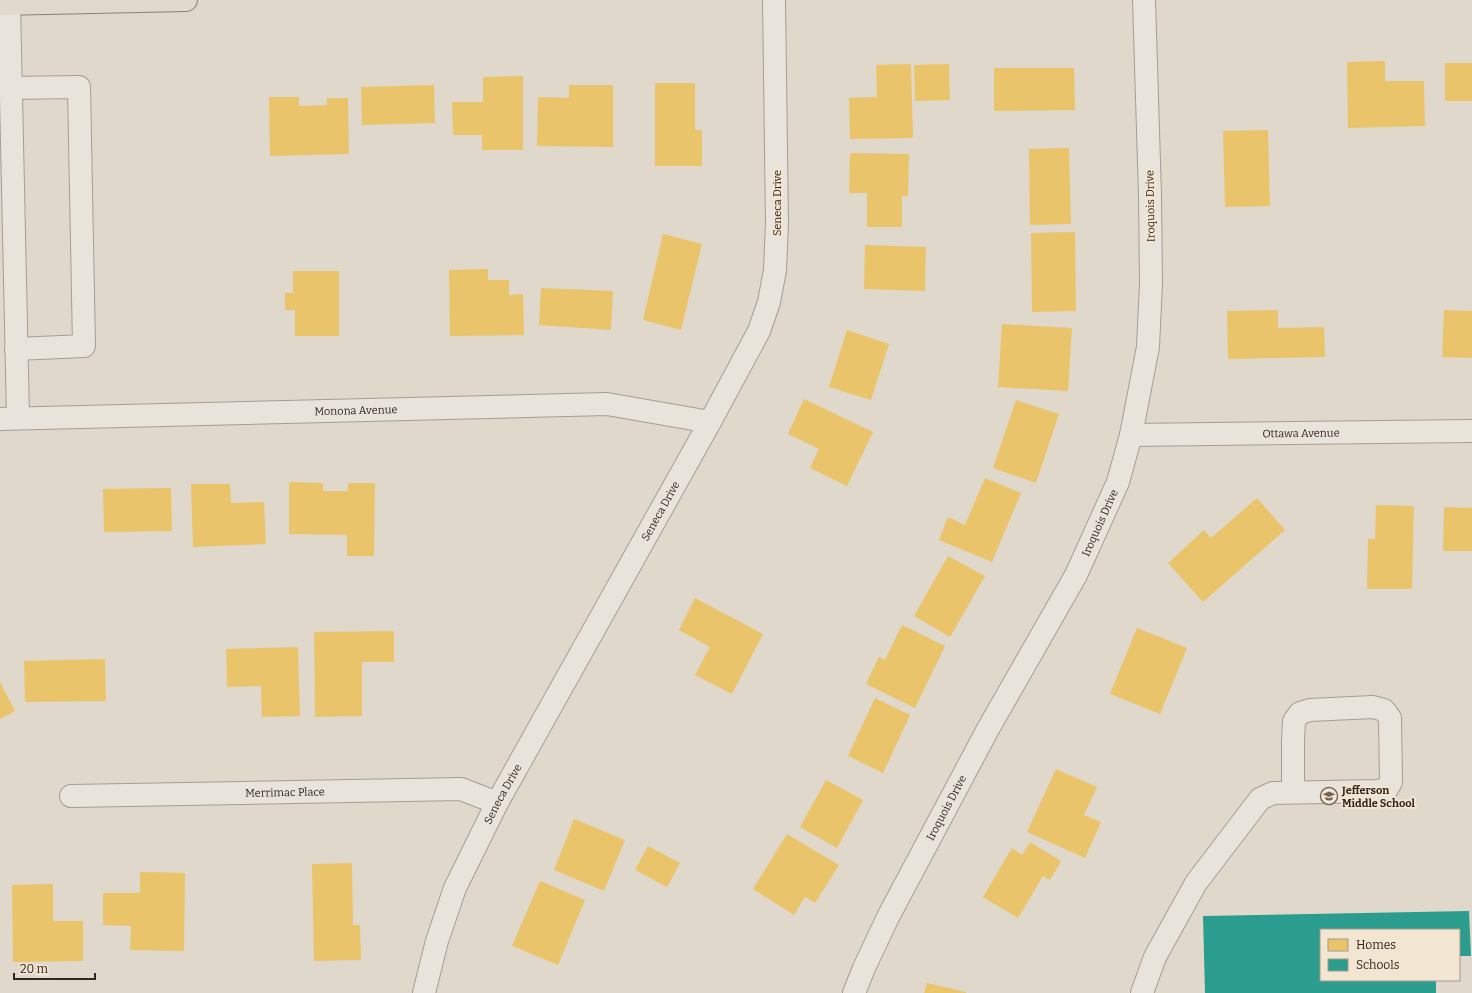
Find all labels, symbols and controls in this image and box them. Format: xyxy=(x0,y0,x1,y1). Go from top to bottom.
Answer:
street label: Seneca Drive xyxy=(771,170,784,236)
street label: Iroquois Drive xyxy=(1143,170,1158,242)
street label: Monona Avenue xyxy=(314,403,398,418)
street label: Ottawa Avenue xyxy=(1262,427,1340,440)
street label: Seneca Drive xyxy=(639,479,683,543)
street label: Iroquois Drive xyxy=(1079,487,1121,558)
street label: Seneca Drive xyxy=(482,762,524,826)
street label: Iroquois Drive xyxy=(924,773,969,843)
place label: Jefferson Middle School xyxy=(1341,784,1416,810)
street label: Merrimac Place xyxy=(245,785,325,800)
school or university icon: Jefferson Middle School xyxy=(1319,786,1339,806)
legend xyxy=(1320,929,1460,981)
text: Homes xyxy=(1356,938,1396,952)
scale bar xyxy=(14,955,95,981)
text: Schools xyxy=(1356,958,1400,972)
text: 20 m xyxy=(20,962,49,976)

